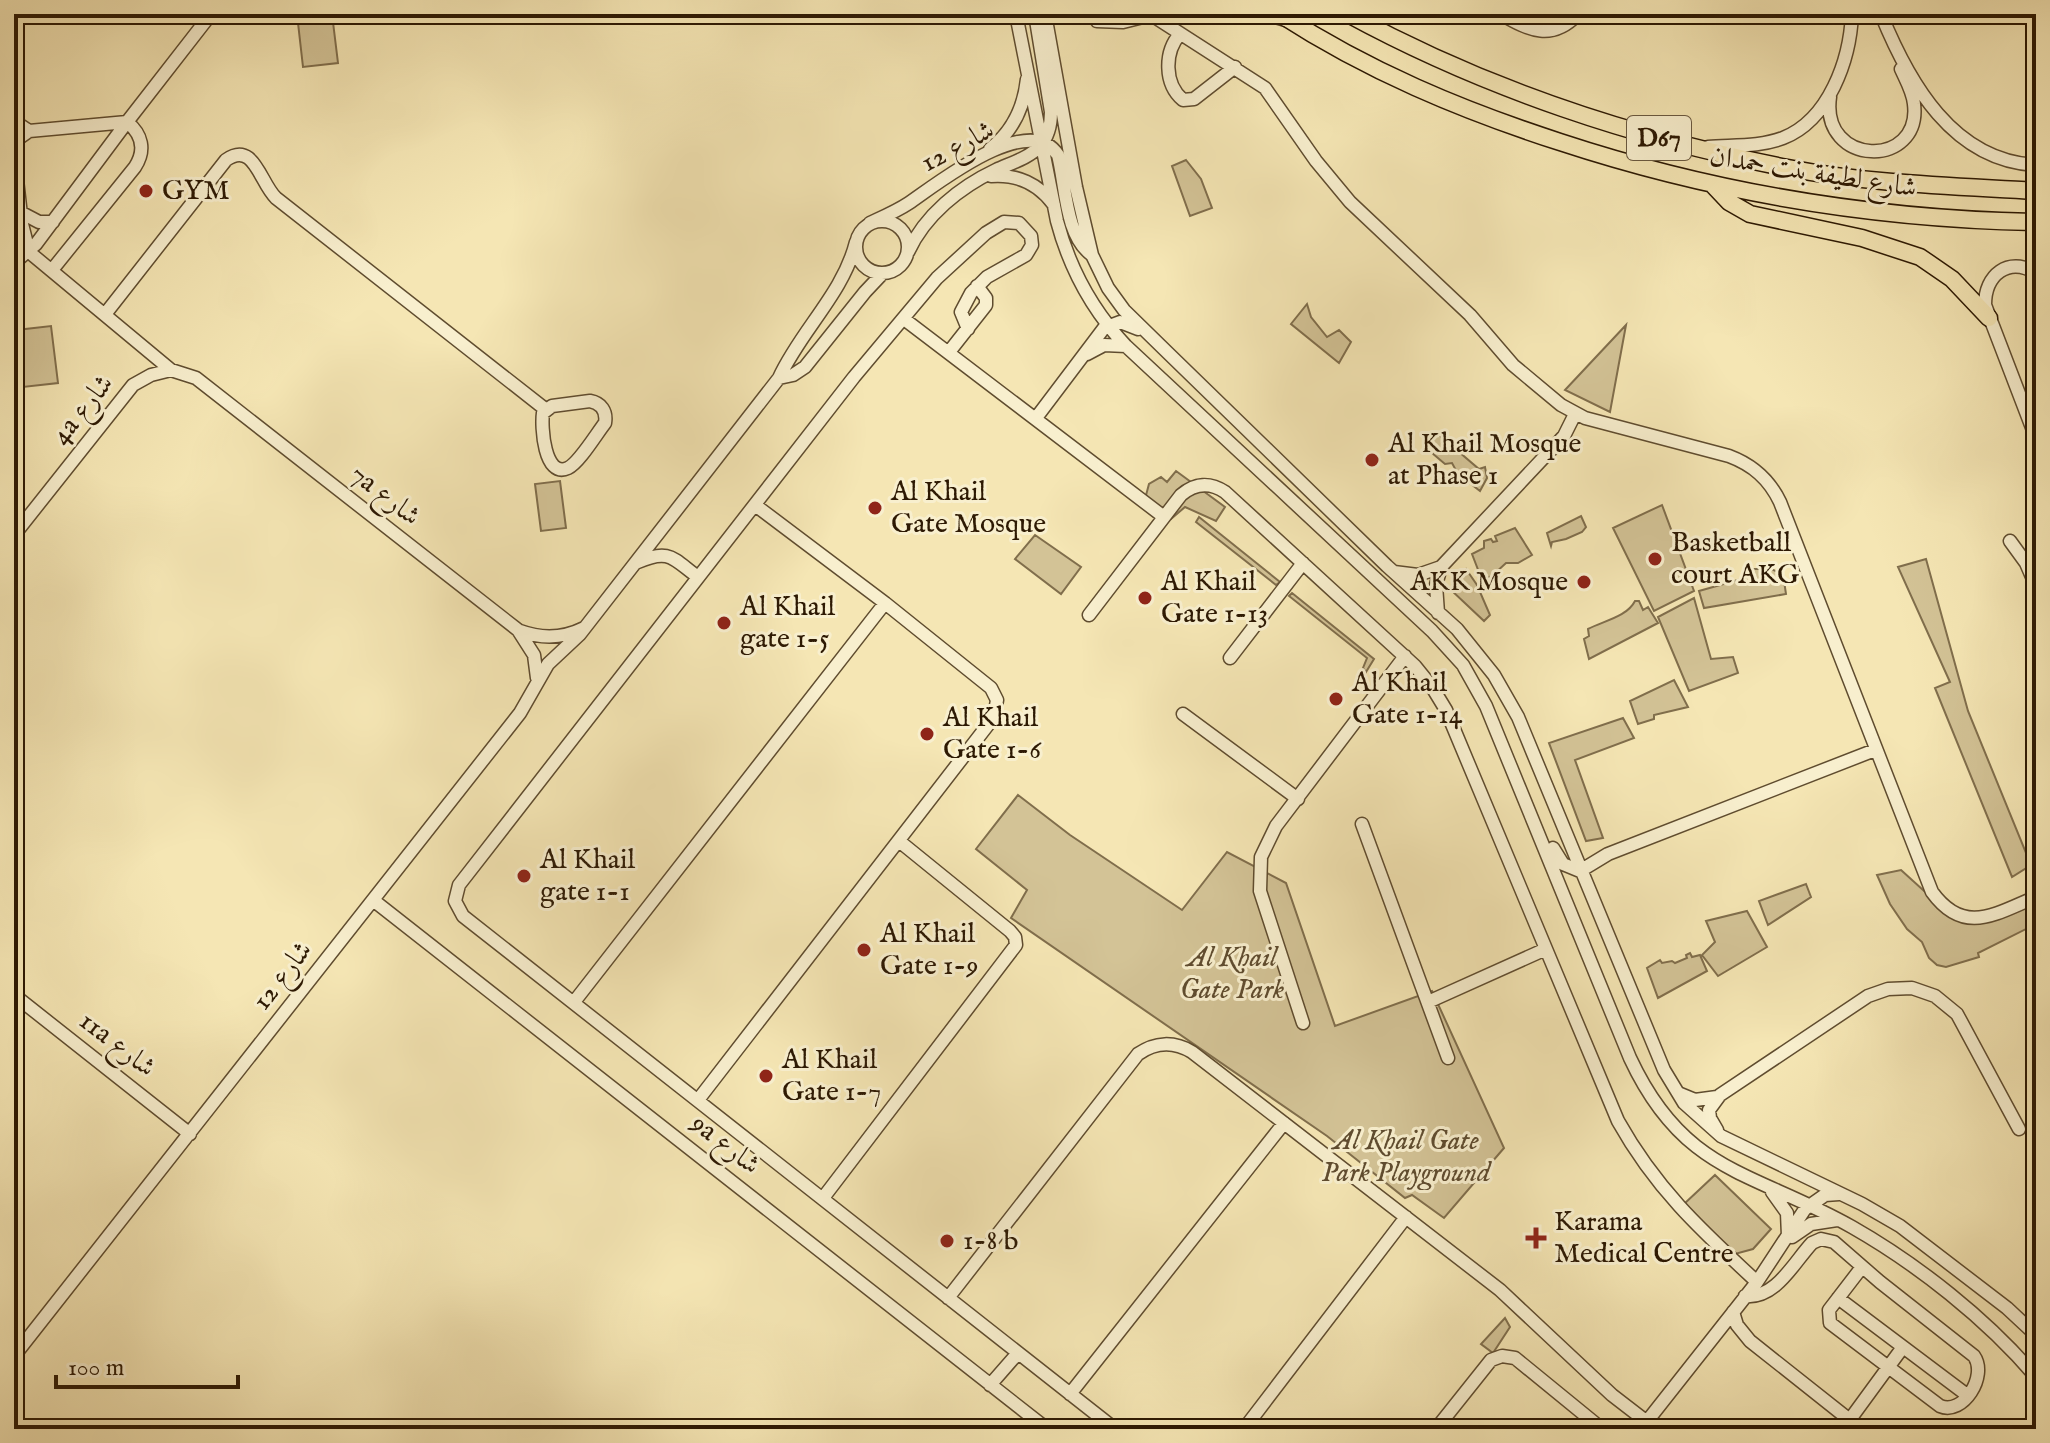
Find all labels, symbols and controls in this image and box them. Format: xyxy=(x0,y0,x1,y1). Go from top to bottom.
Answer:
street label: شارع 12 xyxy=(915,113,1003,184)
road number: D67 xyxy=(1627,116,1691,160)
street label: شارع لطيفة بنت حمدان xyxy=(1706,139,1919,211)
place label: GYM xyxy=(162,174,230,209)
marker: GYM xyxy=(137,182,155,200)
street label: 4a شارع xyxy=(44,368,125,455)
place label: Al Khail Mosque at Phase 1 xyxy=(1387,427,1582,494)
marker: Al Khail Mosque at Phase 1 xyxy=(1363,451,1381,469)
street label: 7a شارع xyxy=(340,458,427,538)
place label: Al Khail Gate Mosque xyxy=(890,475,1046,542)
marker: Al Khail Gate Mosque xyxy=(866,499,884,517)
place label: Basketball court AKG xyxy=(1671,526,1800,593)
marker: Basketball court AKG xyxy=(1646,550,1664,568)
place label: Al Khail Gate 1-13 xyxy=(1160,565,1268,632)
place label: AKK Mosque xyxy=(1409,565,1568,600)
marker: AKK Mosque xyxy=(1575,573,1593,591)
marker: Al Khail Gate 1-13 xyxy=(1136,589,1154,607)
place label: Al Khail gate 1-5 xyxy=(739,590,835,657)
marker: Al Khail gate 1-5 xyxy=(715,614,733,632)
place label: Al Khail Gate 1-14 xyxy=(1351,666,1463,733)
marker: Al Khail Gate 1-14 xyxy=(1327,690,1345,708)
place label: Al Khail Gate 1-6 xyxy=(942,701,1042,768)
marker: Al Khail Gate 1-6 xyxy=(918,725,936,743)
place label: Al Khail gate 1-1 xyxy=(539,843,635,910)
marker: Al Khail gate 1-1 xyxy=(515,867,533,885)
place label: Al Khail Gate 1-9 xyxy=(879,917,979,984)
street label: شارع 12 xyxy=(245,934,324,1020)
marker: Al Khail Gate 1-9 xyxy=(855,941,873,959)
park label: Al Khail Gate Park xyxy=(1180,941,1284,1008)
street label: 11a شارع xyxy=(69,1004,162,1089)
place label: Al Khail Gate 1-7 xyxy=(781,1043,881,1110)
marker: Al Khail Gate 1-7 xyxy=(757,1067,775,1085)
street label: 9a شارع xyxy=(680,1106,767,1186)
park label: Al Khail Gate Park Playground xyxy=(1322,1124,1492,1191)
place label: Karama Medical Centre xyxy=(1554,1205,1734,1272)
place label: 1-8 b xyxy=(963,1224,1019,1259)
marker: Karama Medical Centre xyxy=(1525,1227,1547,1249)
marker: 1-8 b xyxy=(938,1232,956,1250)
scale bar xyxy=(56,1339,238,1389)
text: 100 m xyxy=(68,1353,124,1384)

